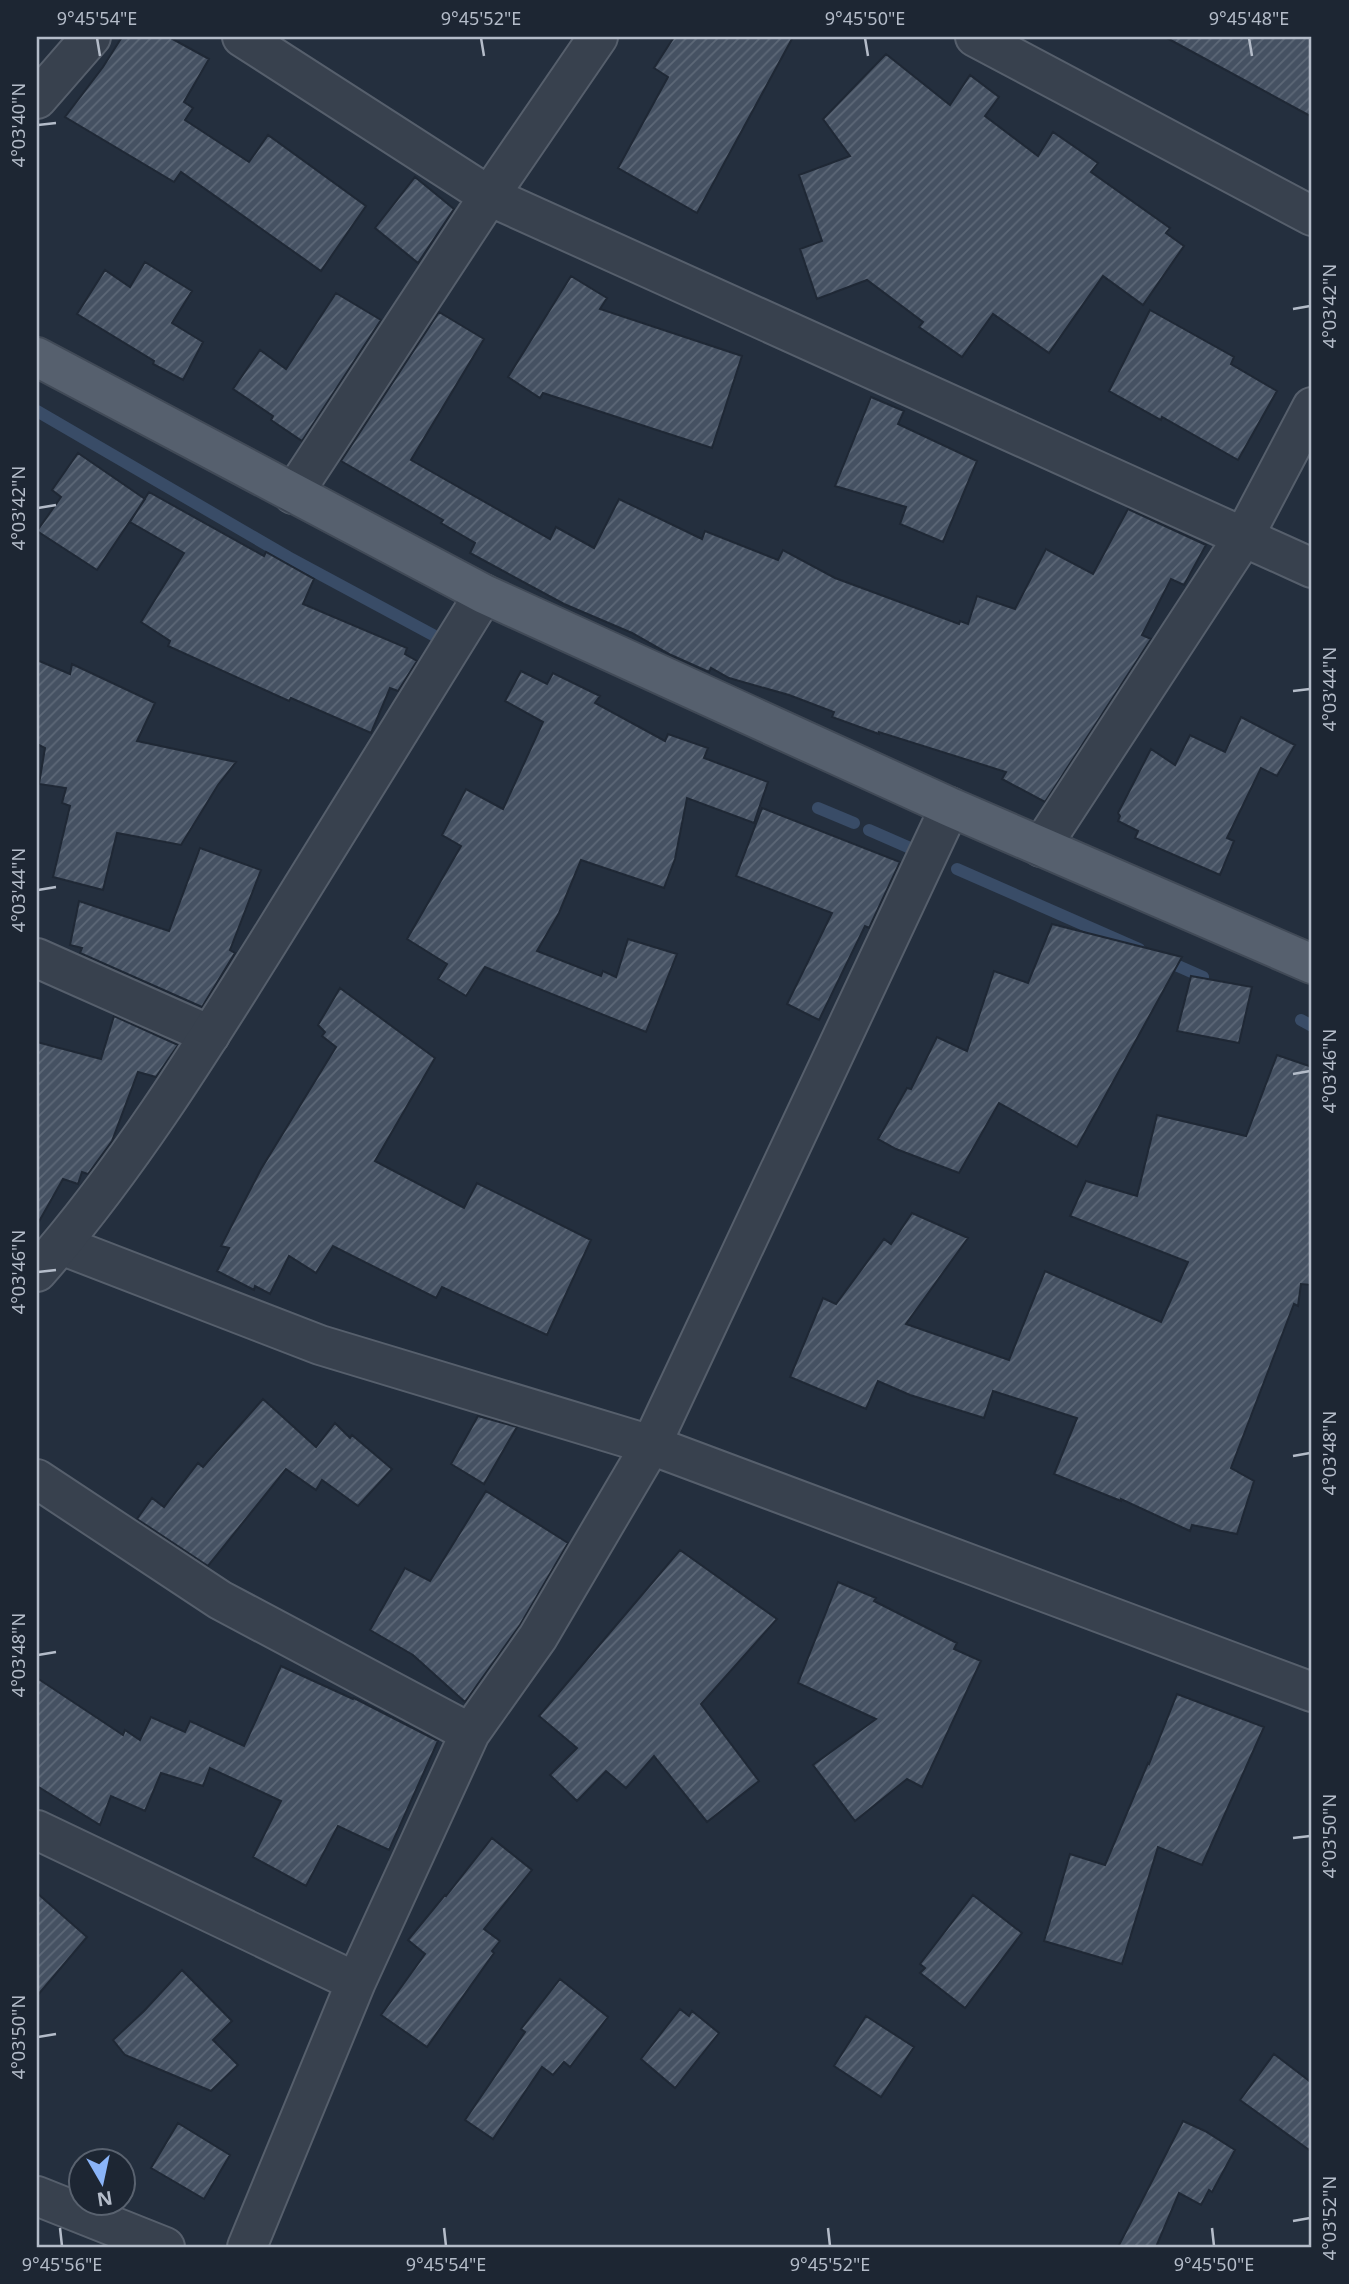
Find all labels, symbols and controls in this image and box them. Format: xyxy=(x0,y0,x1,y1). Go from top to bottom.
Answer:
text: 9°45'54"E xyxy=(57,6,137,30)
text: 9°45'52"E xyxy=(441,6,521,30)
text: 9°45'50"E xyxy=(825,6,905,30)
text: 9°45'48"E xyxy=(1209,6,1289,30)
text: 4°03'40"N xyxy=(6,83,30,167)
text: 4°03'42"N xyxy=(1317,264,1341,348)
text: 4°03'42"N xyxy=(6,466,30,550)
text: 4°03'44"N xyxy=(1317,647,1341,731)
text: 4°03'44"N xyxy=(6,848,30,932)
text: 4°03'46"N xyxy=(1317,1029,1341,1113)
text: 4°03'46"N xyxy=(6,1230,30,1314)
text: 4°03'48"N xyxy=(1317,1411,1341,1495)
text: 4°03'48"N xyxy=(6,1613,30,1697)
text: 4°03'50"N xyxy=(1317,1794,1341,1878)
text: 4°03'50"N xyxy=(6,1995,30,2079)
north arrow xyxy=(66,2148,136,2218)
text: 4°03'52"N xyxy=(1317,2176,1341,2260)
text: N xyxy=(95,2185,114,2213)
text: 9°45'56"E xyxy=(22,2252,102,2276)
text: 9°45'54"E xyxy=(406,2252,486,2276)
text: 9°45'52"E xyxy=(790,2252,870,2276)
text: 9°45'50"E xyxy=(1174,2252,1254,2276)

